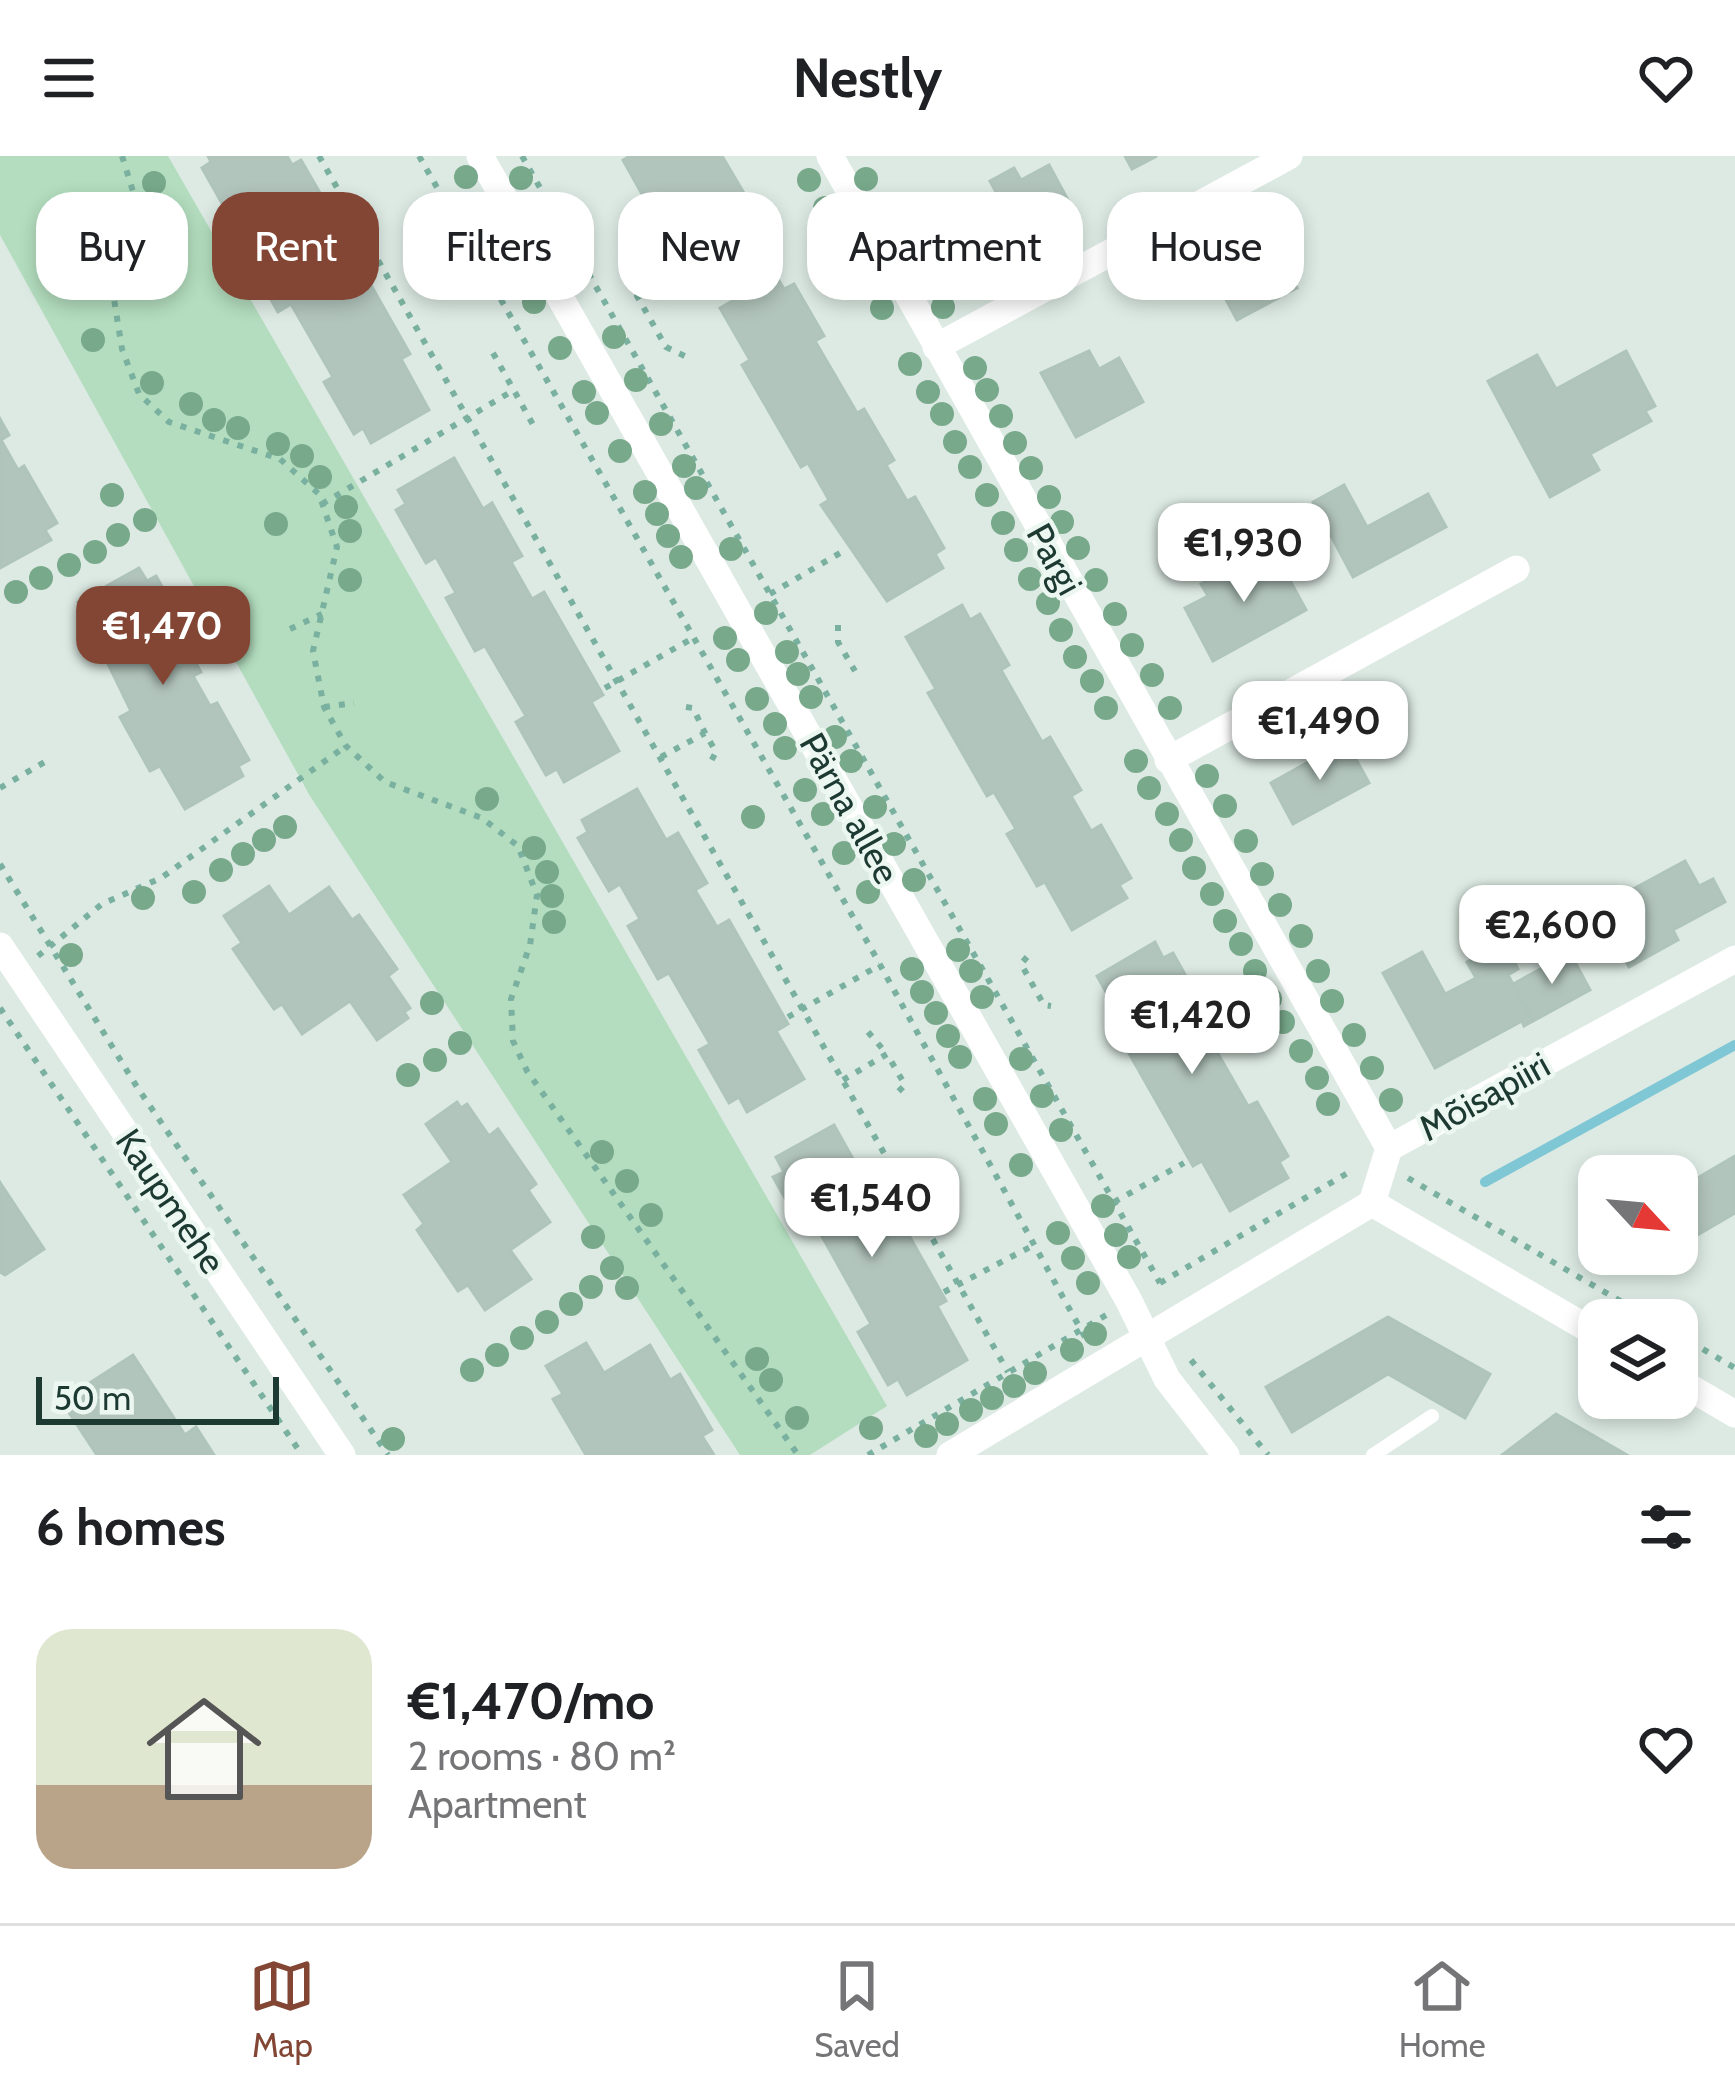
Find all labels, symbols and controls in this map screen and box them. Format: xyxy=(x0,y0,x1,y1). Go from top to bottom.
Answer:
icon: menu xyxy=(36,45,102,111)
text: Nestly xyxy=(793,45,942,111)
icon: heart xyxy=(1633,45,1699,111)
chip: Buy xyxy=(36,192,188,300)
chip: Rent xyxy=(212,192,379,300)
chip: Filters xyxy=(403,192,594,300)
chip: New xyxy=(618,192,783,300)
chip: Apartment xyxy=(807,192,1083,300)
chip: House xyxy=(1107,192,1304,300)
pin: €1,930 xyxy=(1146,503,1342,605)
street label: Pargi xyxy=(1018,516,1092,602)
text: €1,930 xyxy=(1185,518,1303,566)
pin: €1,470 xyxy=(65,586,261,688)
text: €1,470 xyxy=(103,601,223,649)
pin: €1,490 xyxy=(1222,681,1418,783)
text: €1,490 xyxy=(1259,696,1381,744)
street label: Pärna allee xyxy=(791,725,909,891)
pin: €2,600 xyxy=(1454,885,1650,987)
text: €2,600 xyxy=(1486,900,1618,948)
pin: €1,420 xyxy=(1094,975,1290,1077)
text: €1,420 xyxy=(1132,990,1252,1038)
street label: Mõisapiiri xyxy=(1411,1042,1557,1150)
street label: Kaupmehe xyxy=(107,1120,235,1282)
north arrow xyxy=(1578,1155,1698,1275)
map controls xyxy=(1578,1155,1698,1419)
pin: €1,540 xyxy=(774,1158,970,1260)
text: €1,540 xyxy=(811,1173,933,1221)
button: layers xyxy=(1578,1299,1698,1419)
scale bar xyxy=(36,1371,279,1424)
text: 50 m xyxy=(54,1378,131,1418)
icon: filters xyxy=(1633,1494,1699,1560)
text: 6 homes xyxy=(36,1496,225,1558)
text: €1,470/mo xyxy=(408,1670,654,1732)
icon: home xyxy=(132,1677,276,1821)
icon: heart xyxy=(1633,1716,1699,1782)
text: 2 rooms · 80 m² xyxy=(408,1732,676,1780)
text: Apartment xyxy=(408,1780,587,1828)
tab: Map xyxy=(249,1953,315,2065)
tab: Saved xyxy=(814,1953,900,2065)
tab: Home xyxy=(1399,1953,1486,2065)

